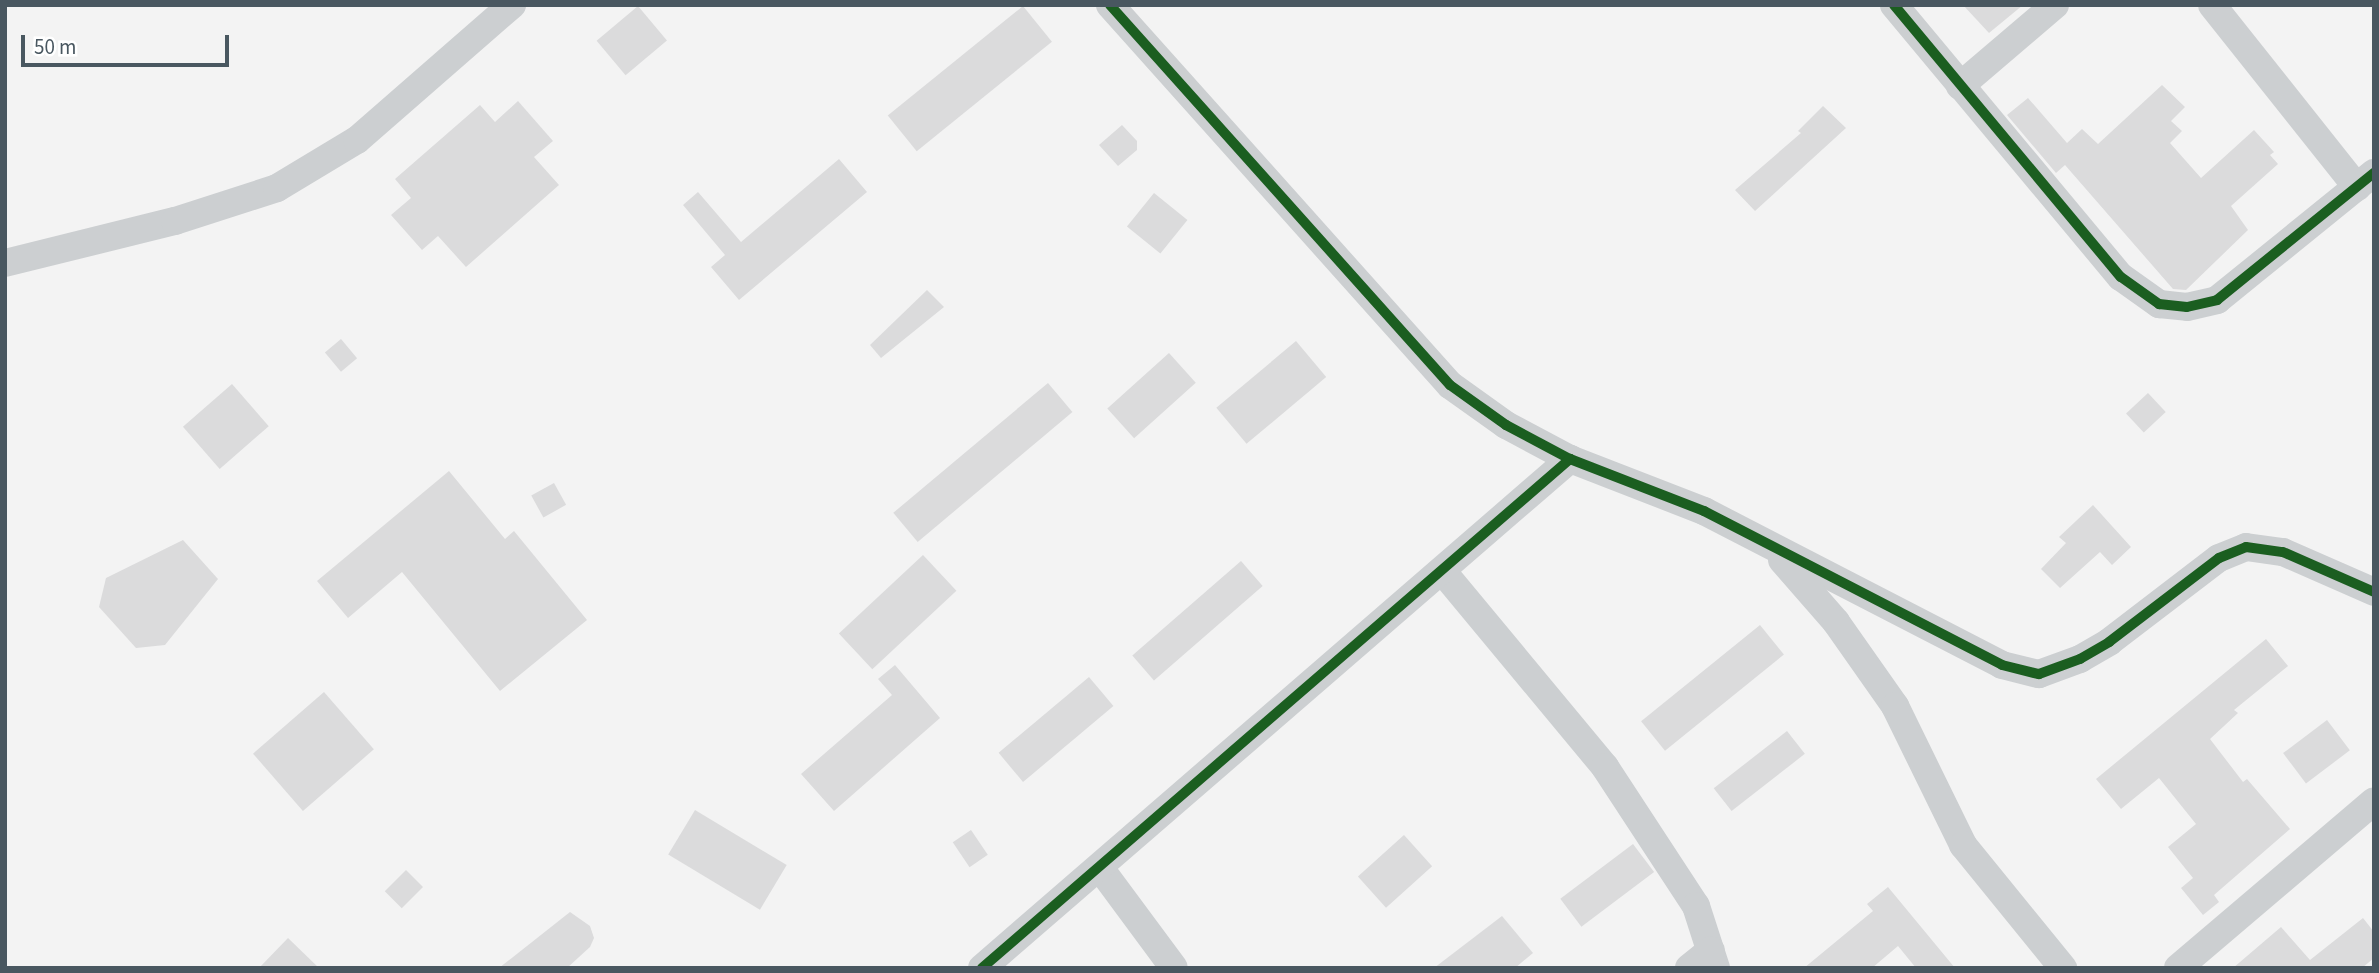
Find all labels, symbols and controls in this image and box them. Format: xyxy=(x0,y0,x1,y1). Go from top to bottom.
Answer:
scale bar xyxy=(24,21,233,65)
text: 50 m xyxy=(34,32,76,62)

